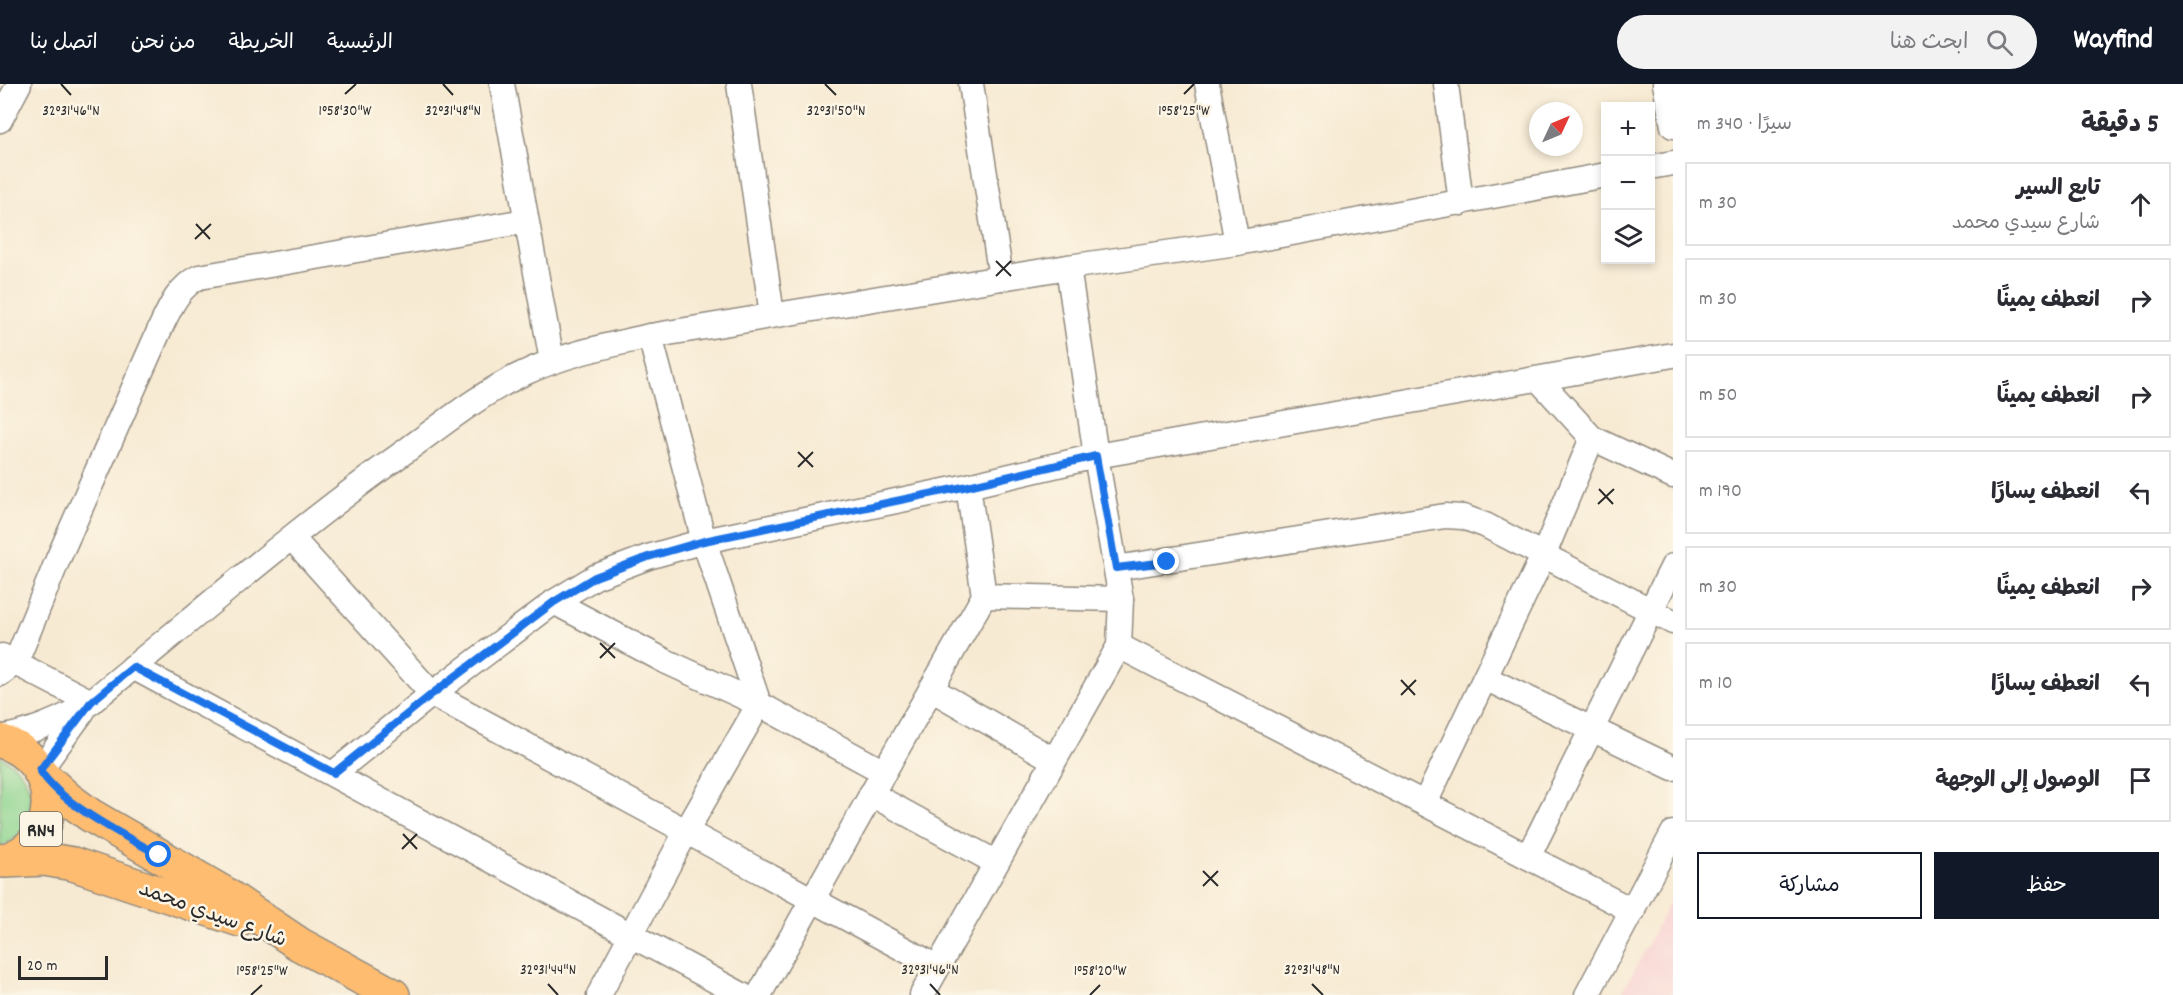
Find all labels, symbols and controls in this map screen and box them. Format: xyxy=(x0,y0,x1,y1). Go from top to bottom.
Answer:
search box xyxy=(1617,15,2037,69)
text: Wayfind xyxy=(2073,22,2153,62)
icon: search xyxy=(1983,26,2016,59)
text: ابحث هنا xyxy=(1890,28,1968,59)
text: اتصل بنا xyxy=(30,29,98,59)
text: من نحن xyxy=(131,29,195,59)
text: الخريطة xyxy=(228,29,294,59)
text: الرئيسية xyxy=(327,29,393,59)
text: 32°31'46"N xyxy=(42,101,100,123)
text: 1°58'30"W xyxy=(319,101,372,123)
text: 32°31'48"N xyxy=(425,101,481,123)
text: 32°31'50"N xyxy=(807,101,865,123)
text: 1°58'25"W xyxy=(1158,101,1210,123)
north arrow xyxy=(1529,102,1583,156)
map controls xyxy=(1601,102,1655,264)
button: + xyxy=(1601,102,1655,156)
text: 5 دقيقة xyxy=(2081,107,2159,144)
text: سيرًا · 340 m xyxy=(1697,111,1792,139)
button: − xyxy=(1601,156,1655,210)
text: تابع السير xyxy=(2017,174,2100,205)
icon: ahead xyxy=(2124,188,2157,221)
text: 30 m xyxy=(1699,190,1737,218)
button: layers xyxy=(1601,210,1655,264)
text: شارع سيدي محمد xyxy=(1952,210,2100,238)
icon: right xyxy=(2124,284,2157,317)
text: 30 m xyxy=(1699,286,1737,314)
text: انعطف يمينًا xyxy=(1997,286,2100,317)
icon: right xyxy=(2124,380,2157,413)
text: 50 m xyxy=(1699,382,1738,410)
text: انعطف يمينًا xyxy=(1997,382,2100,413)
icon: left xyxy=(2124,476,2157,509)
text: 190 m xyxy=(1699,478,1742,506)
text: انعطف يسارًا xyxy=(1991,478,2100,509)
route end xyxy=(1153,548,1179,574)
icon: right xyxy=(2124,572,2157,605)
text: 30 m xyxy=(1699,574,1737,602)
text: انعطف يمينًا xyxy=(1997,574,2100,605)
icon: left xyxy=(2124,668,2157,701)
text: 10 m xyxy=(1699,670,1733,698)
text: انعطف يسارًا xyxy=(1991,670,2100,701)
icon: arrive xyxy=(2124,764,2157,797)
text: الوصول إلى الوجهة xyxy=(1935,766,2100,797)
road number: RN4 xyxy=(20,812,62,846)
route start xyxy=(145,841,171,867)
button: مشاركة xyxy=(1697,852,1922,919)
button: حفظ xyxy=(1934,852,2159,919)
street label: شارع سيدي محمد xyxy=(134,875,290,957)
scale bar xyxy=(18,953,108,980)
text: 20 m xyxy=(27,955,57,978)
text: 32°31'44"N xyxy=(520,960,576,982)
text: 32°31'46"N xyxy=(901,960,959,982)
text: 32°31'48"N xyxy=(1284,960,1340,982)
text: 1°58'25"W xyxy=(236,961,288,983)
text: 1°58'20"W xyxy=(1074,961,1127,983)

